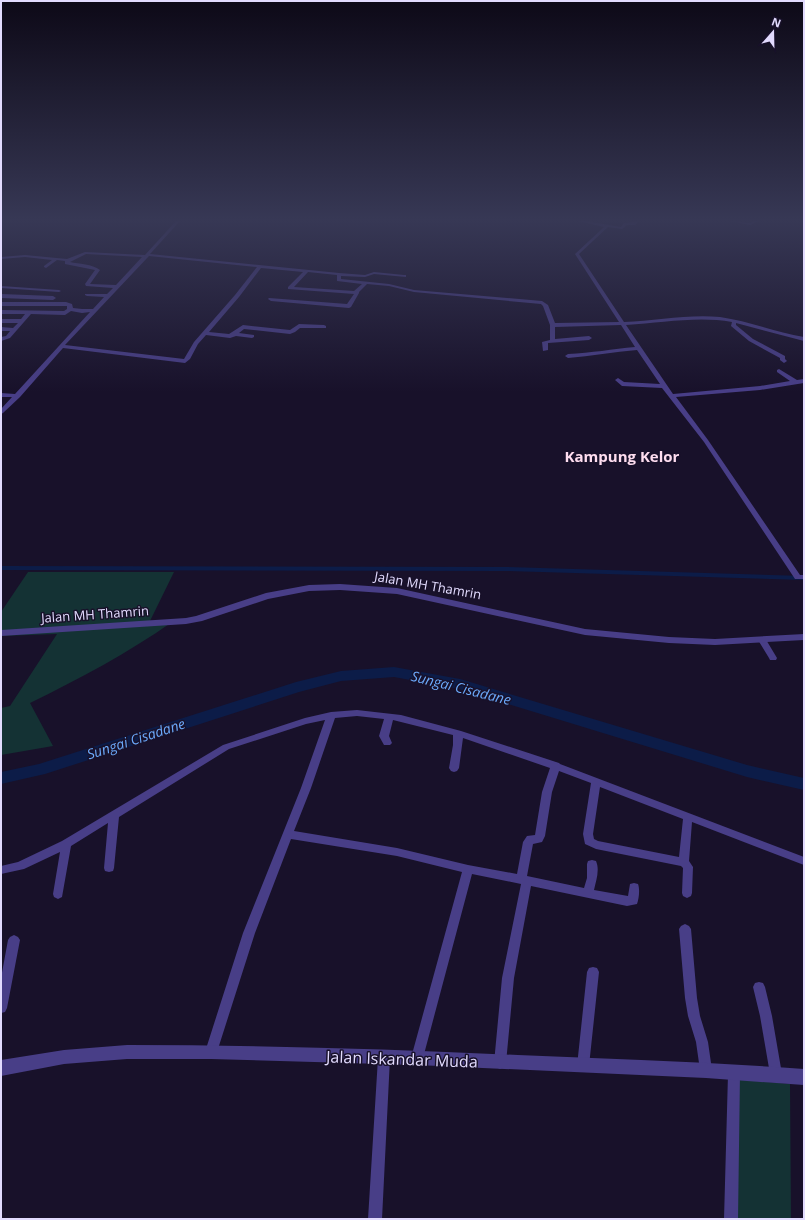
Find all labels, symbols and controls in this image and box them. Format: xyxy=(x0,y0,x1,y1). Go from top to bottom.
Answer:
north arrow xyxy=(753,12,793,52)
text: N xyxy=(770,14,783,31)
district label: Kampung Kelor xyxy=(565,446,680,466)
street label: Jalan MH Thamrin xyxy=(371,566,483,603)
street label: Jalan MH Thamrin xyxy=(38,601,150,627)
water label: Sungai Cisadane xyxy=(409,666,513,709)
water label: Sungai Cisadane xyxy=(84,714,187,763)
street label: Jalan Iskandar Muda xyxy=(324,1045,478,1073)

